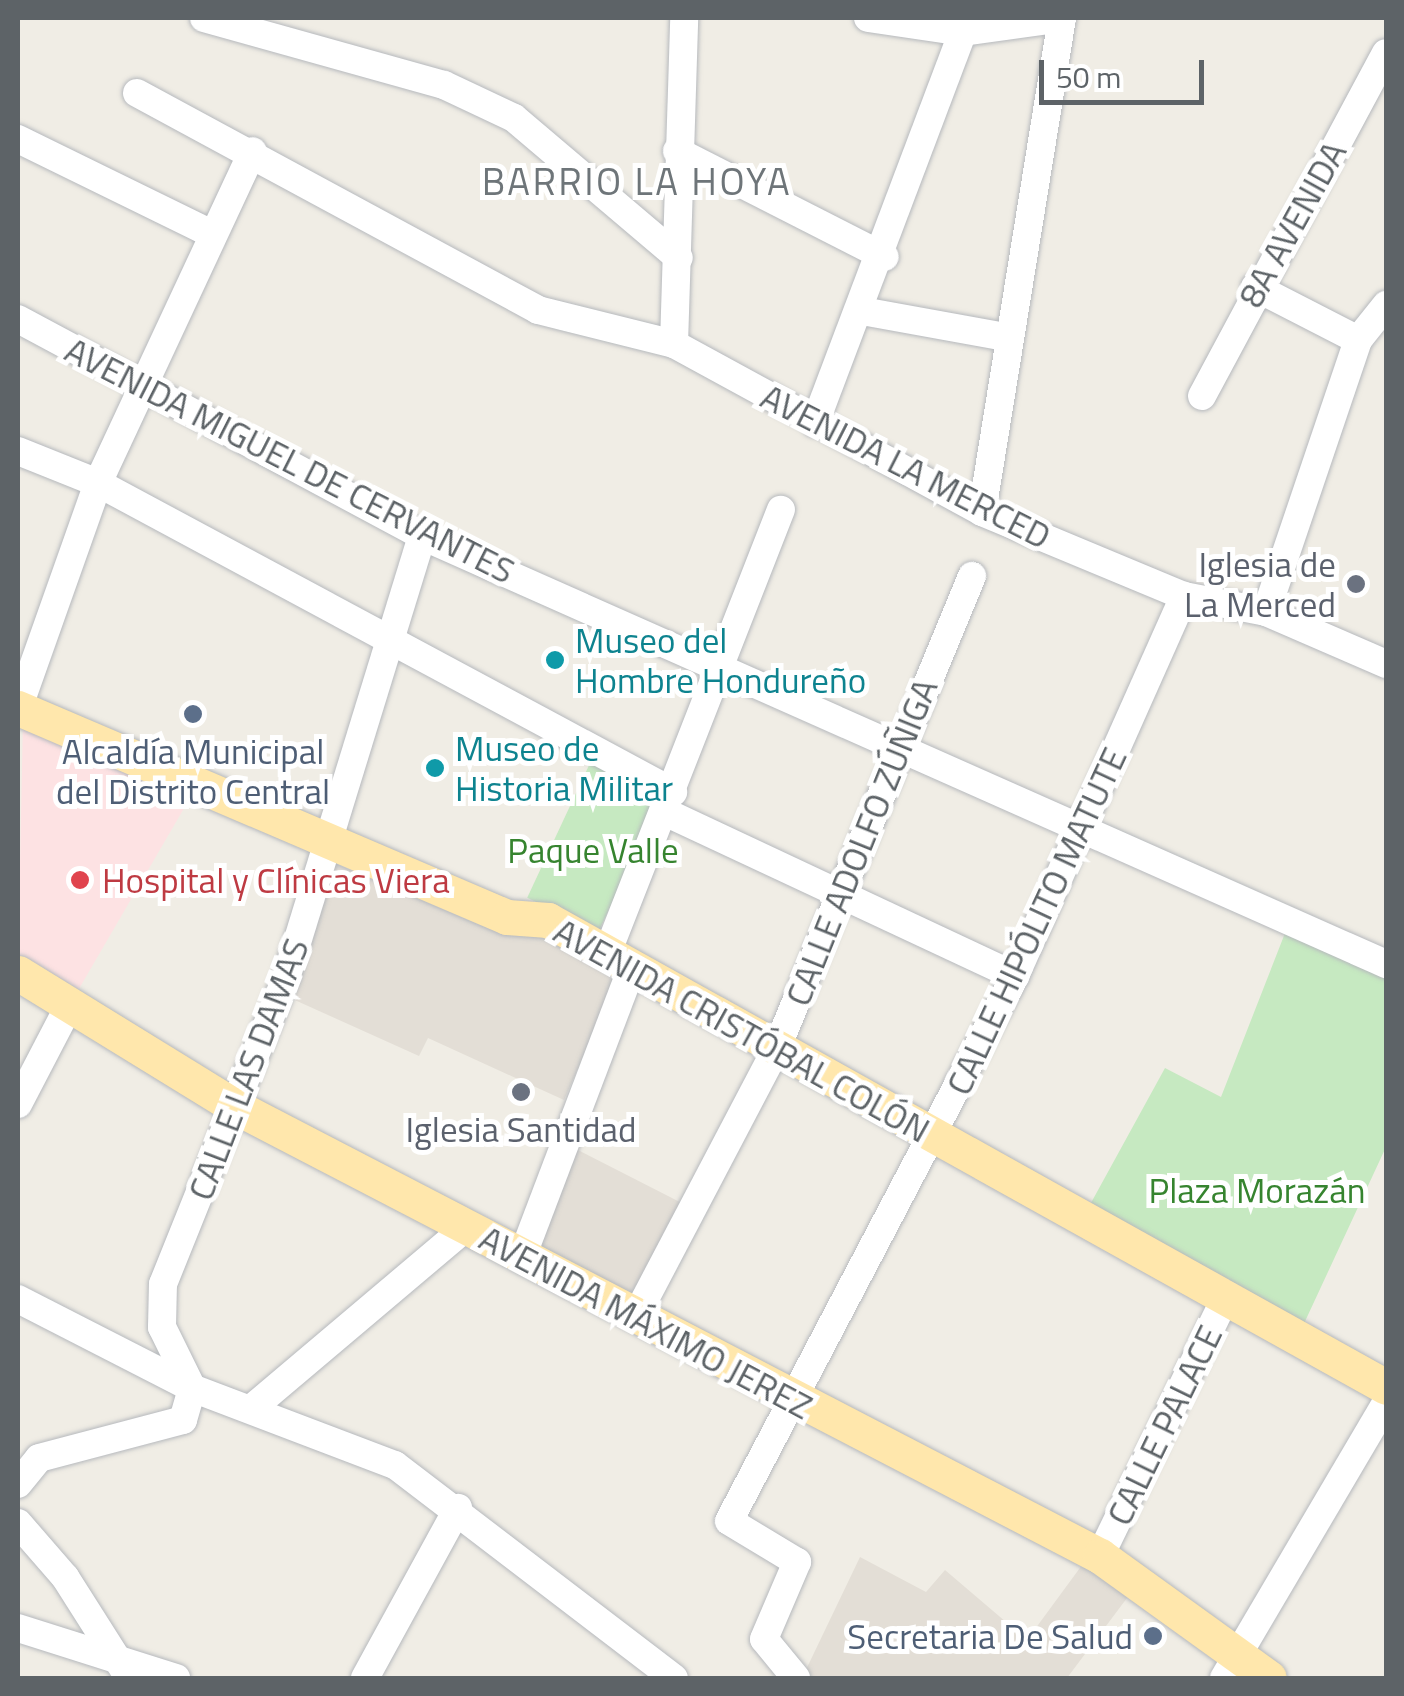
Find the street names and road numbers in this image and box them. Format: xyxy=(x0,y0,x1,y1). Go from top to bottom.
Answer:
street label: 8A AVENIDA xyxy=(1229,134,1355,314)
street label: AVENIDA MIGUEL DE CERVANTES xyxy=(59,328,521,592)
street label: AVENIDA LA MERCED xyxy=(754,375,1058,557)
street label: CALLE ADOLFO ZÚÑIGA xyxy=(776,673,946,1011)
street label: CALLE HIPÓLITO MATUTE xyxy=(937,741,1135,1101)
street label: AVENIDA CRISTÓBAL COLÓN xyxy=(547,909,937,1151)
street label: CALLE LAS DAMAS xyxy=(179,932,317,1206)
street label: AVENIDA MÁXIMO JEREZ xyxy=(473,1217,819,1427)
street label: CALLE PALACE xyxy=(1098,1318,1230,1532)

